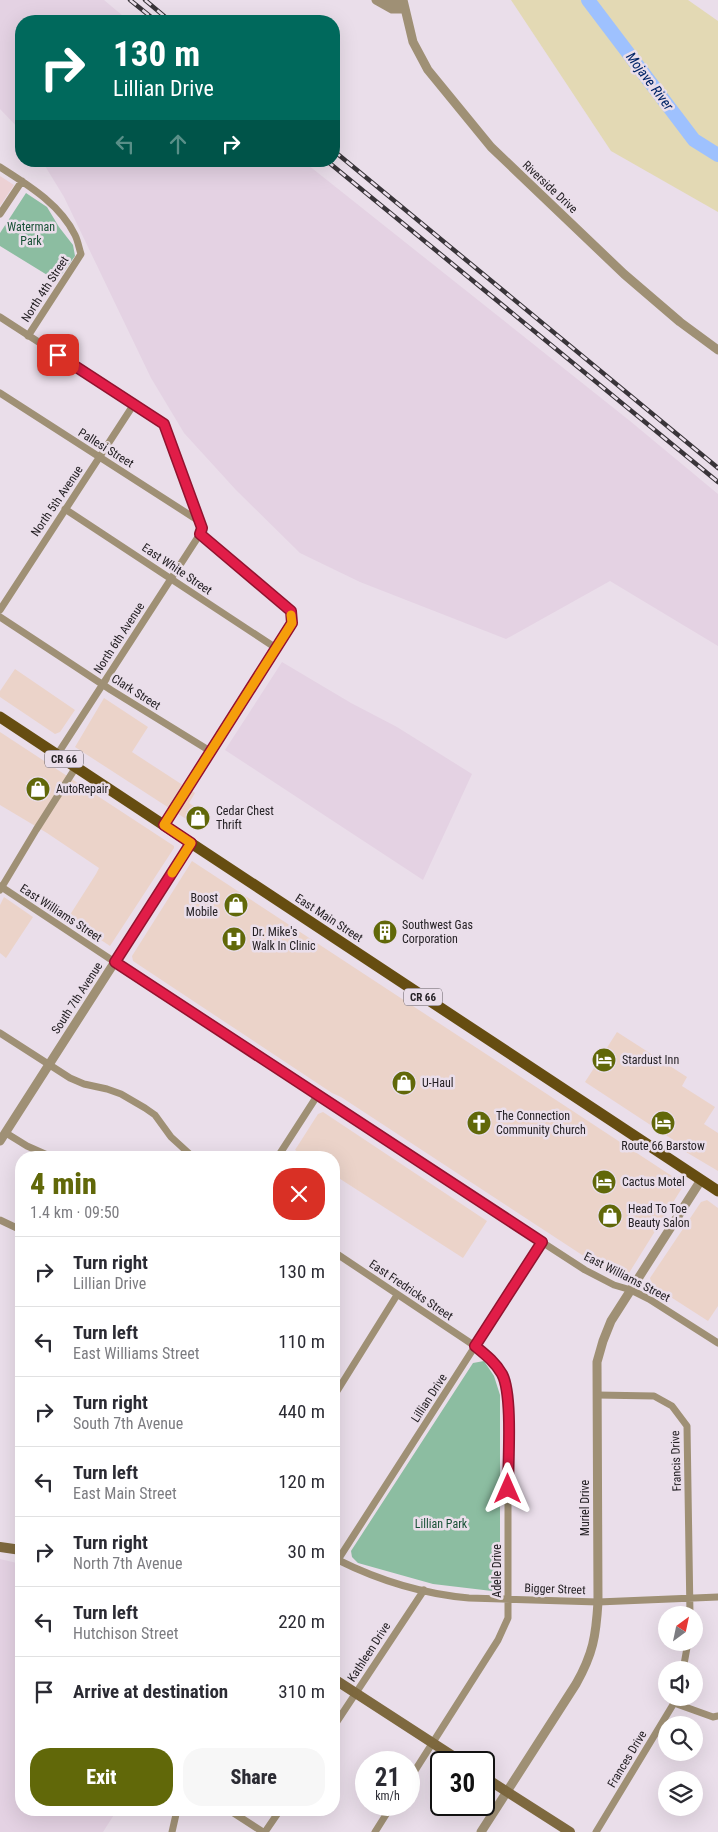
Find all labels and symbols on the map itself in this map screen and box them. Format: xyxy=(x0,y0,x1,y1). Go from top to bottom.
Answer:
water label: Mojave River xyxy=(623,49,677,114)
street label: Riverside Drive xyxy=(520,158,581,216)
park label: Waterman Park xyxy=(7,220,55,248)
street label: North 4th Street xyxy=(19,253,72,325)
pin xyxy=(37,334,79,376)
street label: Pallesi Street xyxy=(76,425,137,471)
street label: North 5th Avenue xyxy=(28,463,86,539)
street label: East White Street xyxy=(139,540,215,598)
street label: North 6th Avenue xyxy=(91,599,147,676)
street label: Clark Street xyxy=(109,671,164,713)
road number: CR 66 xyxy=(45,751,83,768)
shop icon: AutoRepair xyxy=(25,776,51,802)
place label: AutoRepair xyxy=(56,782,109,796)
place label: Cedar Chest Thrift xyxy=(216,804,274,832)
shop icon: Cedar Chest Thrift xyxy=(185,805,211,831)
street label: East Williams Street xyxy=(17,881,105,945)
place label: Boost Mobile xyxy=(186,891,218,919)
street label: East Main Street xyxy=(293,891,366,945)
shop icon: Boost Mobile xyxy=(223,892,249,918)
place label: Southwest Gas Corporation xyxy=(402,918,473,946)
building icon: Southwest Gas Corporation xyxy=(372,919,398,945)
place label: Dr. Mike's Walk In Clinic xyxy=(252,925,316,953)
hospital icon: Dr. Mike's Walk In Clinic xyxy=(221,926,247,952)
street label: South 7th Avenue xyxy=(49,959,106,1036)
road number: CR 66 xyxy=(404,989,442,1006)
hotel icon: Stardust Inn xyxy=(591,1047,617,1073)
place label: Stardust Inn xyxy=(622,1053,679,1067)
shop icon: U-Haul xyxy=(391,1070,417,1096)
place label: U-Haul xyxy=(422,1076,453,1090)
place label: The Connection Community Church xyxy=(496,1109,586,1137)
church icon: The Connection Community Church xyxy=(466,1110,492,1136)
hotel icon: Route 66 Barstow xyxy=(650,1110,676,1136)
place label: Route 66 Barstow xyxy=(621,1139,705,1153)
hotel icon: Cactus Motel xyxy=(591,1169,617,1195)
place label: Cactus Motel xyxy=(622,1175,685,1189)
place label: Head To Toe Beauty Salon xyxy=(628,1202,690,1230)
shop icon: Head To Toe Beauty Salon xyxy=(597,1203,623,1229)
street label: East Williams Street xyxy=(582,1249,673,1305)
street label: East Fredricks Street xyxy=(366,1257,456,1323)
street label: Lillian Drive xyxy=(408,1371,450,1425)
street label: Francis Drive xyxy=(668,1430,684,1492)
position arrow xyxy=(481,1462,533,1514)
street label: Muriel Drive xyxy=(578,1479,592,1536)
park label: Lillian Park xyxy=(415,1517,468,1531)
street label: Adele Drive xyxy=(490,1544,504,1598)
street label: Bigger Street xyxy=(524,1581,586,1597)
north arrow xyxy=(658,1606,702,1651)
street label: Kathleen Drive xyxy=(345,1619,394,1684)
street label: Frances Drive xyxy=(605,1728,650,1790)
speed limit sign: 30 xyxy=(430,1751,495,1816)

